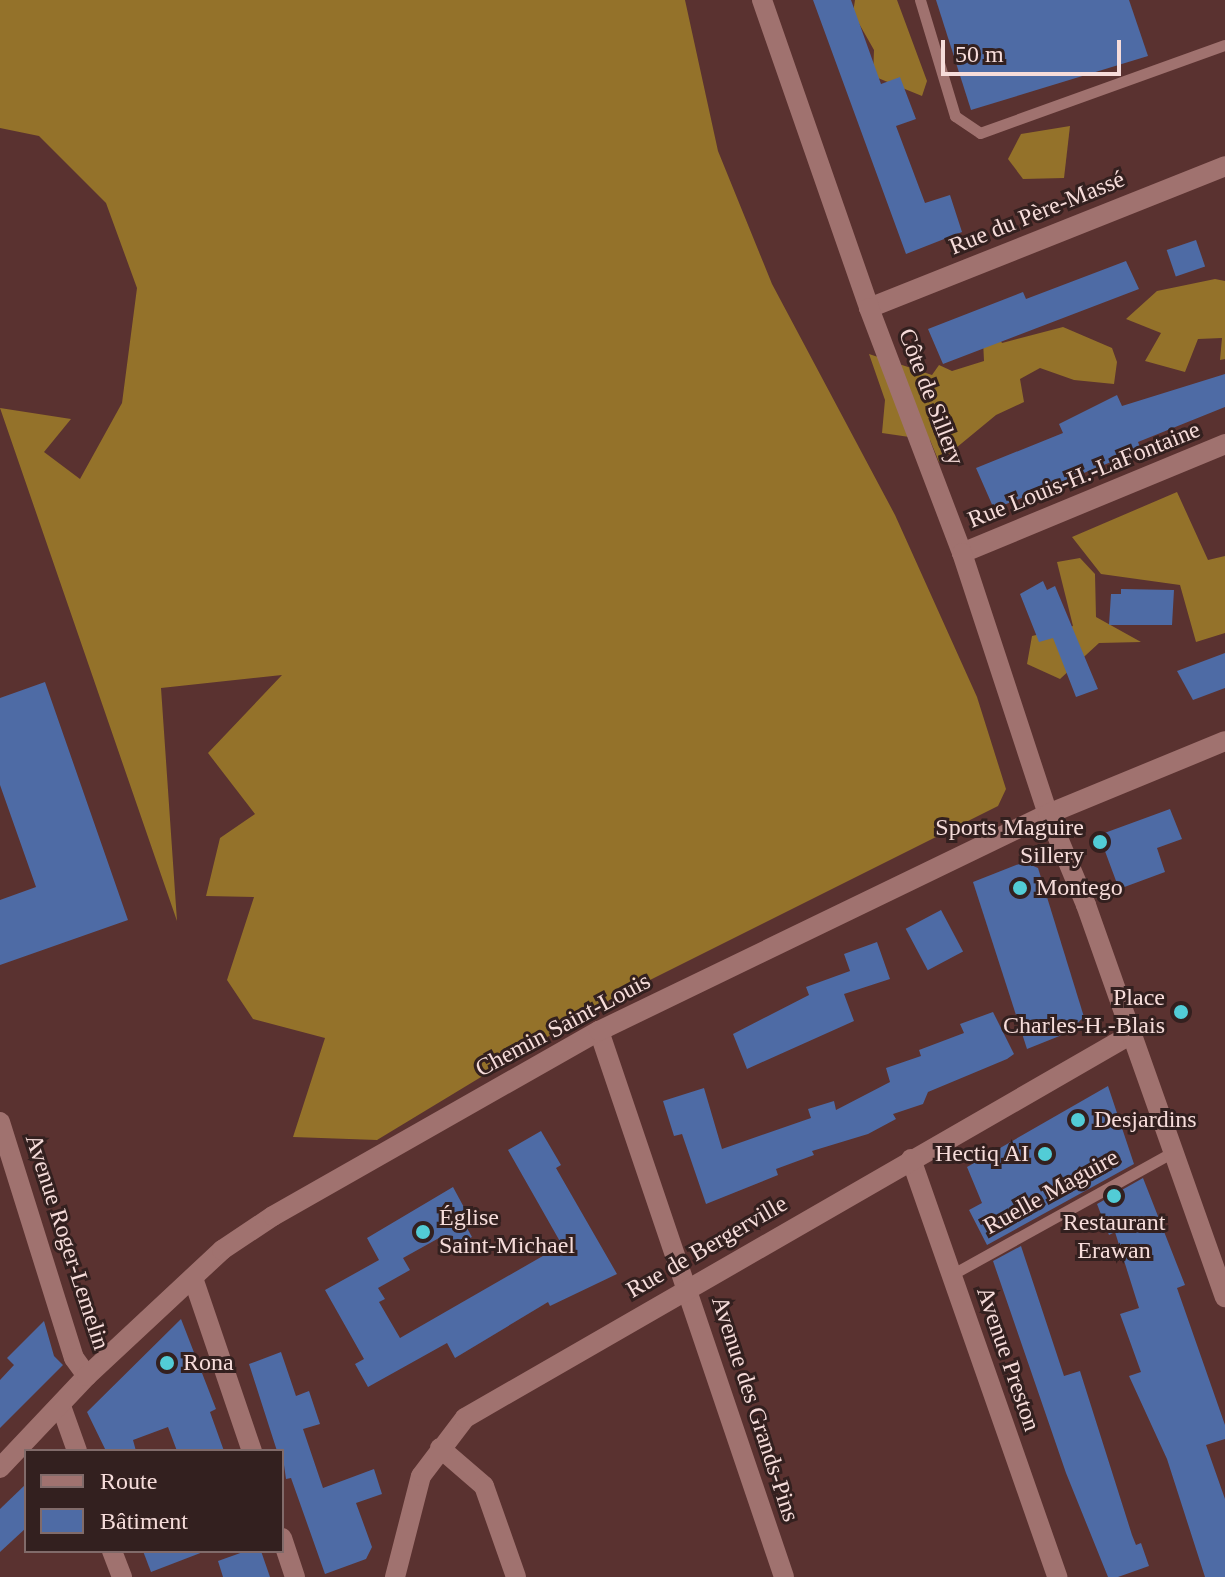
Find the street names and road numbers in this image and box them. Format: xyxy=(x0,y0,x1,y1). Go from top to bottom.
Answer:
street label: Rue du Père-Massé xyxy=(945,165,1129,261)
street label: Côte de Sillery xyxy=(892,325,970,469)
street label: Rue Louis-H.-LaFontaine xyxy=(964,415,1204,535)
street label: Chemin Saint-Louis xyxy=(471,967,655,1083)
street label: Avenue Roger-Lemelin xyxy=(19,1131,115,1353)
street label: Ruelle Maguire xyxy=(978,1143,1124,1241)
street label: Rue de Bergerville xyxy=(621,1189,793,1305)
street label: Avenue Preston xyxy=(970,1283,1046,1435)
street label: Avenue des Grands-Pins xyxy=(705,1293,805,1525)

